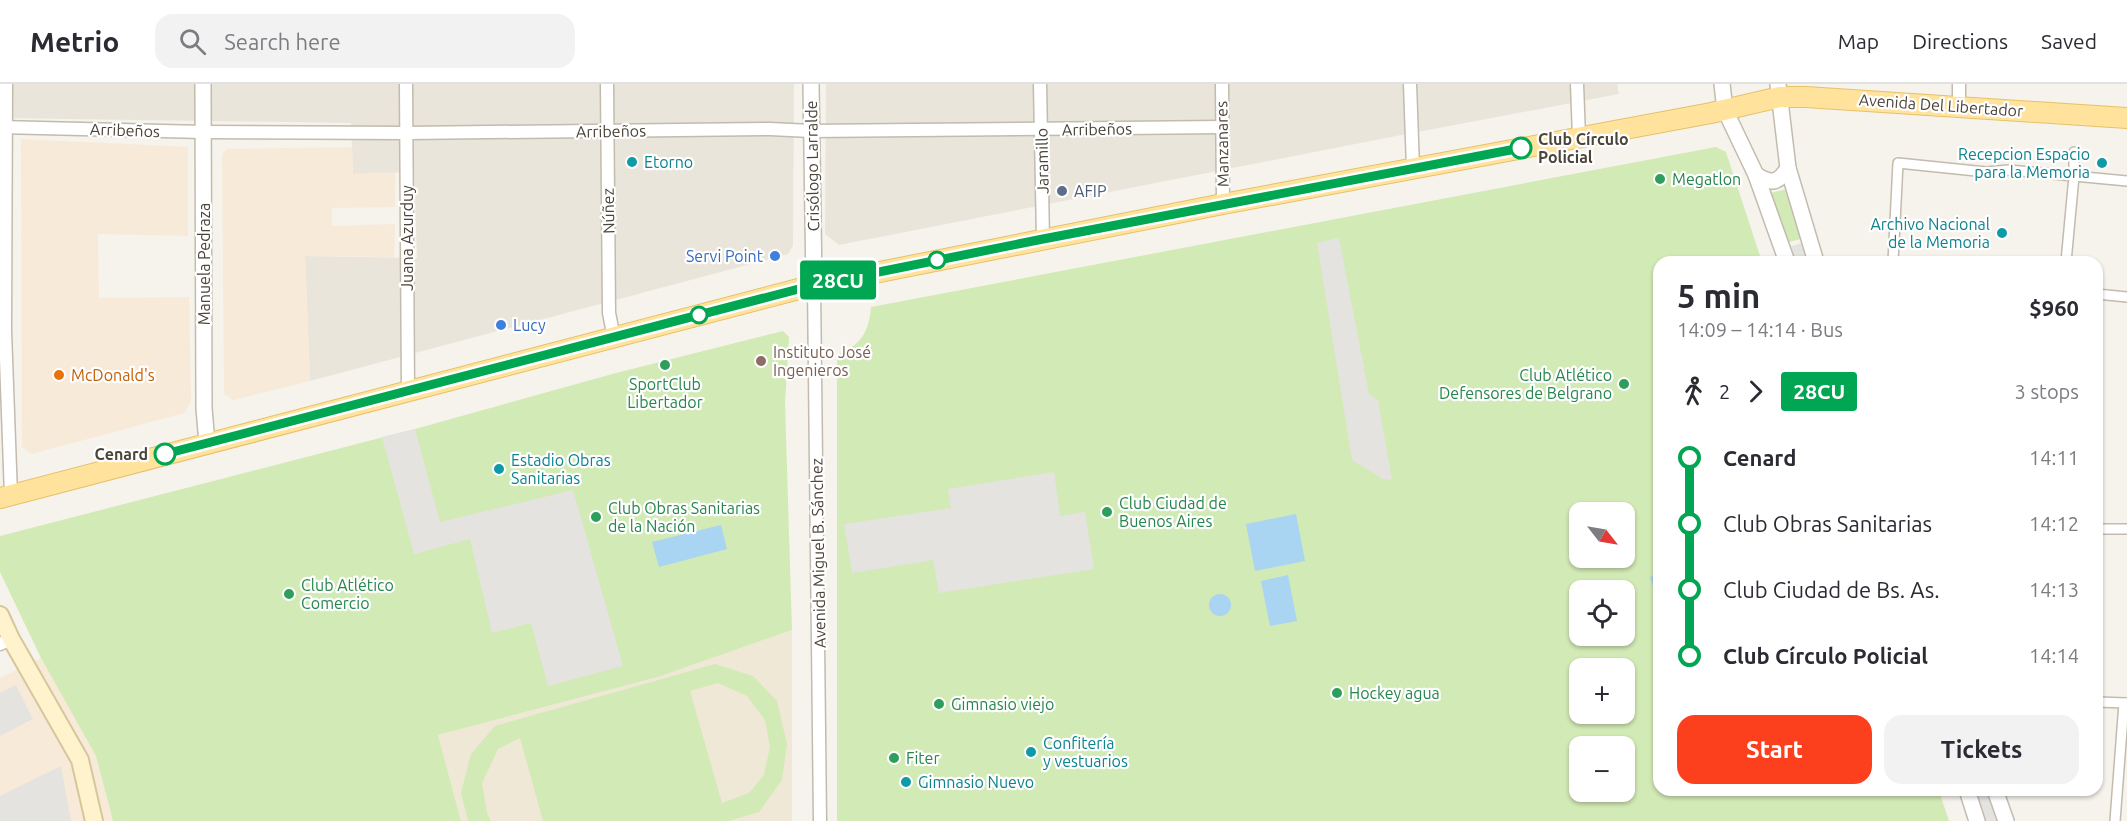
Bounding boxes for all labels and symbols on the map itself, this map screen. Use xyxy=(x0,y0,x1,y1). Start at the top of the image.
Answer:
street label: Avenida Del Libertador xyxy=(1858,90,2024,120)
street label: Crisólogo Larralde xyxy=(802,100,822,232)
street label: Manzanares xyxy=(1212,101,1232,187)
street label: Arribeños xyxy=(1062,119,1132,139)
street label: Arribeños xyxy=(90,120,160,140)
street label: Arribeños xyxy=(576,121,646,141)
street label: Jaramillo xyxy=(1032,128,1052,194)
place label: Club Círculo Policial xyxy=(1538,130,1629,166)
marker: Club Círculo Policial xyxy=(1510,137,1532,159)
place label: Recepcion Espacio para la Memoria xyxy=(1958,145,2090,181)
place label: Etorno xyxy=(644,153,693,171)
marker: Etorno xyxy=(625,155,639,169)
marker: Recepcion Espacio para la Memoria xyxy=(2095,156,2109,170)
place label: Megatlon xyxy=(1672,170,1741,188)
marker: Megatlon xyxy=(1653,172,1667,186)
place label: AFIP xyxy=(1074,182,1106,200)
marker: AFIP xyxy=(1055,184,1069,198)
street label: Juana Azurduy xyxy=(398,185,416,291)
street label: Núñez xyxy=(599,188,617,234)
street label: Manuela Pedraza xyxy=(195,203,213,325)
place label: Archivo Nacional de la Memoria xyxy=(1870,215,1990,251)
marker: Archivo Nacional de la Memoria xyxy=(1995,226,2009,240)
place label: Servi Point xyxy=(686,247,764,265)
marker: Servi Point xyxy=(768,249,782,263)
unlabelled marker xyxy=(928,251,946,269)
line badge: 28CU xyxy=(796,260,880,300)
unlabelled marker xyxy=(690,306,708,324)
place label: Lucy xyxy=(513,316,546,334)
marker: Lucy xyxy=(494,318,508,332)
place label: Instituto José Ingenieros xyxy=(773,343,871,379)
marker: Instituto José Ingenieros xyxy=(754,354,768,368)
marker: SportClub Libertador xyxy=(658,358,672,372)
place label: McDonald's xyxy=(71,366,155,384)
place label: Club Atlético Defensores de Belgrano xyxy=(1439,366,1612,402)
marker: McDonald's xyxy=(52,368,66,382)
place label: SportClub Libertador xyxy=(627,375,703,411)
marker: Club Atlético Defensores de Belgrano xyxy=(1617,377,1631,391)
marker: Cenard xyxy=(154,443,176,465)
place label: Cenard xyxy=(95,445,148,463)
place label: Estadio Obras Sanitarias xyxy=(511,451,611,487)
street label: Avenida Miguel B. Sánchez xyxy=(807,458,829,648)
marker: Estadio Obras Sanitarias xyxy=(492,462,506,476)
place label: Club Ciudad de Buenos Aires xyxy=(1119,494,1227,530)
place label: Club Obras Sanitarias de la Nación xyxy=(608,499,760,535)
north arrow xyxy=(1569,502,1635,568)
marker: Club Ciudad de Buenos Aires xyxy=(1100,505,1114,519)
marker: Club Obras Sanitarias de la Nación xyxy=(589,510,603,524)
place label: Club Atlético Comercio xyxy=(301,576,394,612)
marker: Club Atlético Comercio xyxy=(282,587,296,601)
place label: Hockey agua xyxy=(1349,684,1440,702)
marker: Hockey agua xyxy=(1330,686,1344,700)
place label: Gimnasio viejo xyxy=(951,695,1054,713)
marker: Gimnasio viejo xyxy=(932,697,946,711)
place label: Confitería y vestuarios xyxy=(1043,734,1128,770)
marker: Confitería y vestuarios xyxy=(1024,745,1038,759)
place label: Fiter xyxy=(906,749,939,767)
marker: Fiter xyxy=(887,751,901,765)
place label: Gimnasio Nuevo xyxy=(918,773,1034,791)
marker: Gimnasio Nuevo xyxy=(899,775,913,789)

